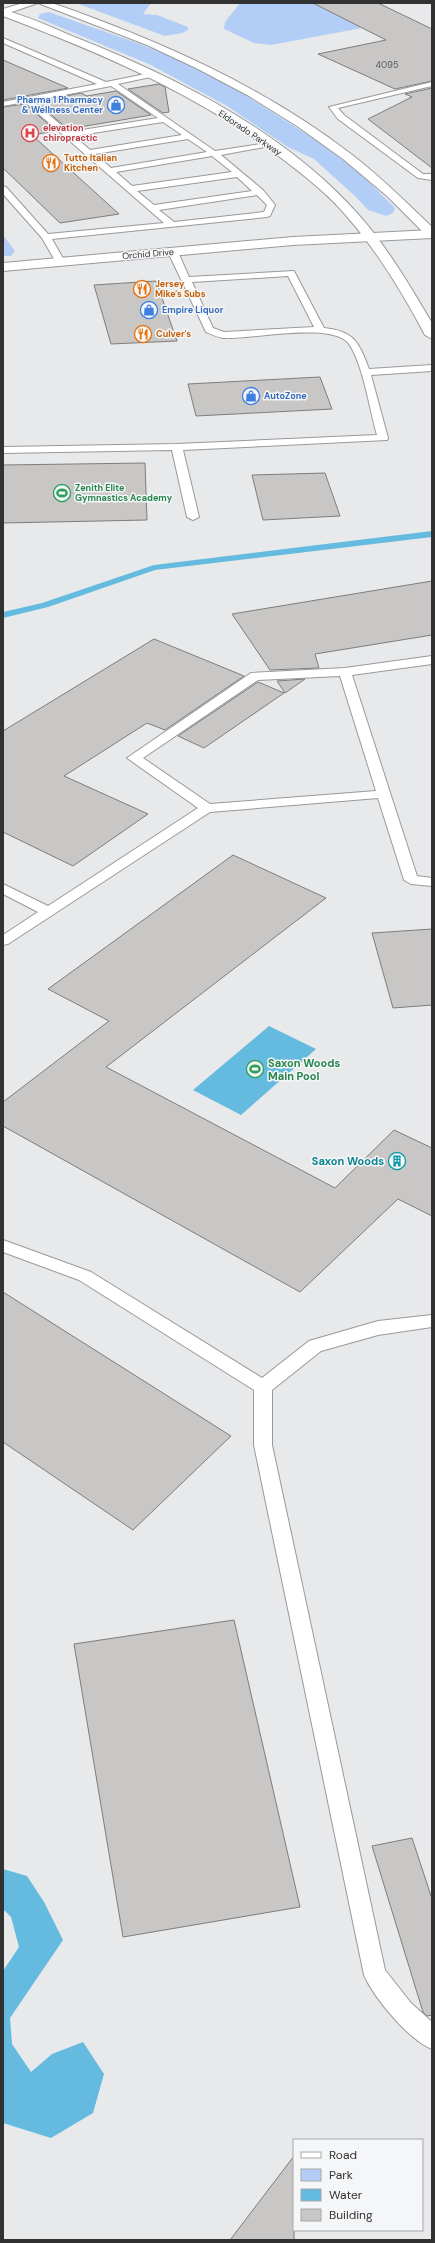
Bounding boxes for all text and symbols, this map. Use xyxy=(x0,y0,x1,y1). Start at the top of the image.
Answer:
house number: 4095 xyxy=(376,59,398,71)
place label: Pharma 1 Pharmacy & Wellness Center xyxy=(17,94,104,116)
shop icon: Pharma 1 Pharmacy & Wellness Center xyxy=(106,95,126,115)
street label: Eldorado Parkway xyxy=(216,107,284,159)
place label: elevation chiropractic xyxy=(43,122,98,144)
hospital icon: elevation chiropractic xyxy=(20,123,40,143)
place label: Tutto Italian Kitchen xyxy=(64,152,117,174)
restaurant icon: Tutto Italian Kitchen xyxy=(41,153,61,173)
street label: Orchid Drive xyxy=(122,246,174,262)
place label: Jersey Mike's Subs xyxy=(155,278,206,300)
restaurant icon: Jersey Mike's Subs xyxy=(132,279,152,299)
shop icon: Empire Liquor xyxy=(139,300,159,320)
place label: Empire Liquor xyxy=(162,304,224,316)
restaurant icon: Culver's xyxy=(133,324,153,344)
place label: Culver's xyxy=(156,328,191,340)
shop icon: AutoZone xyxy=(241,386,261,406)
place label: AutoZone xyxy=(264,390,307,402)
place label: Zenith Elite Gymnastics Academy xyxy=(75,482,173,504)
sports icon: Zenith Elite Gymnastics Academy xyxy=(52,483,72,503)
place label: Saxon Woods Main Pool xyxy=(268,1056,340,1083)
sports icon: Saxon Woods Main Pool xyxy=(245,1059,265,1079)
building icon: Saxon Woods xyxy=(387,1151,407,1171)
place label: Saxon Woods xyxy=(312,1154,384,1168)
legend xyxy=(293,2139,423,2231)
text: Road xyxy=(329,2147,357,2163)
text: Park xyxy=(329,2167,353,2183)
text: Water xyxy=(329,2187,363,2203)
text: Building xyxy=(329,2207,373,2223)

